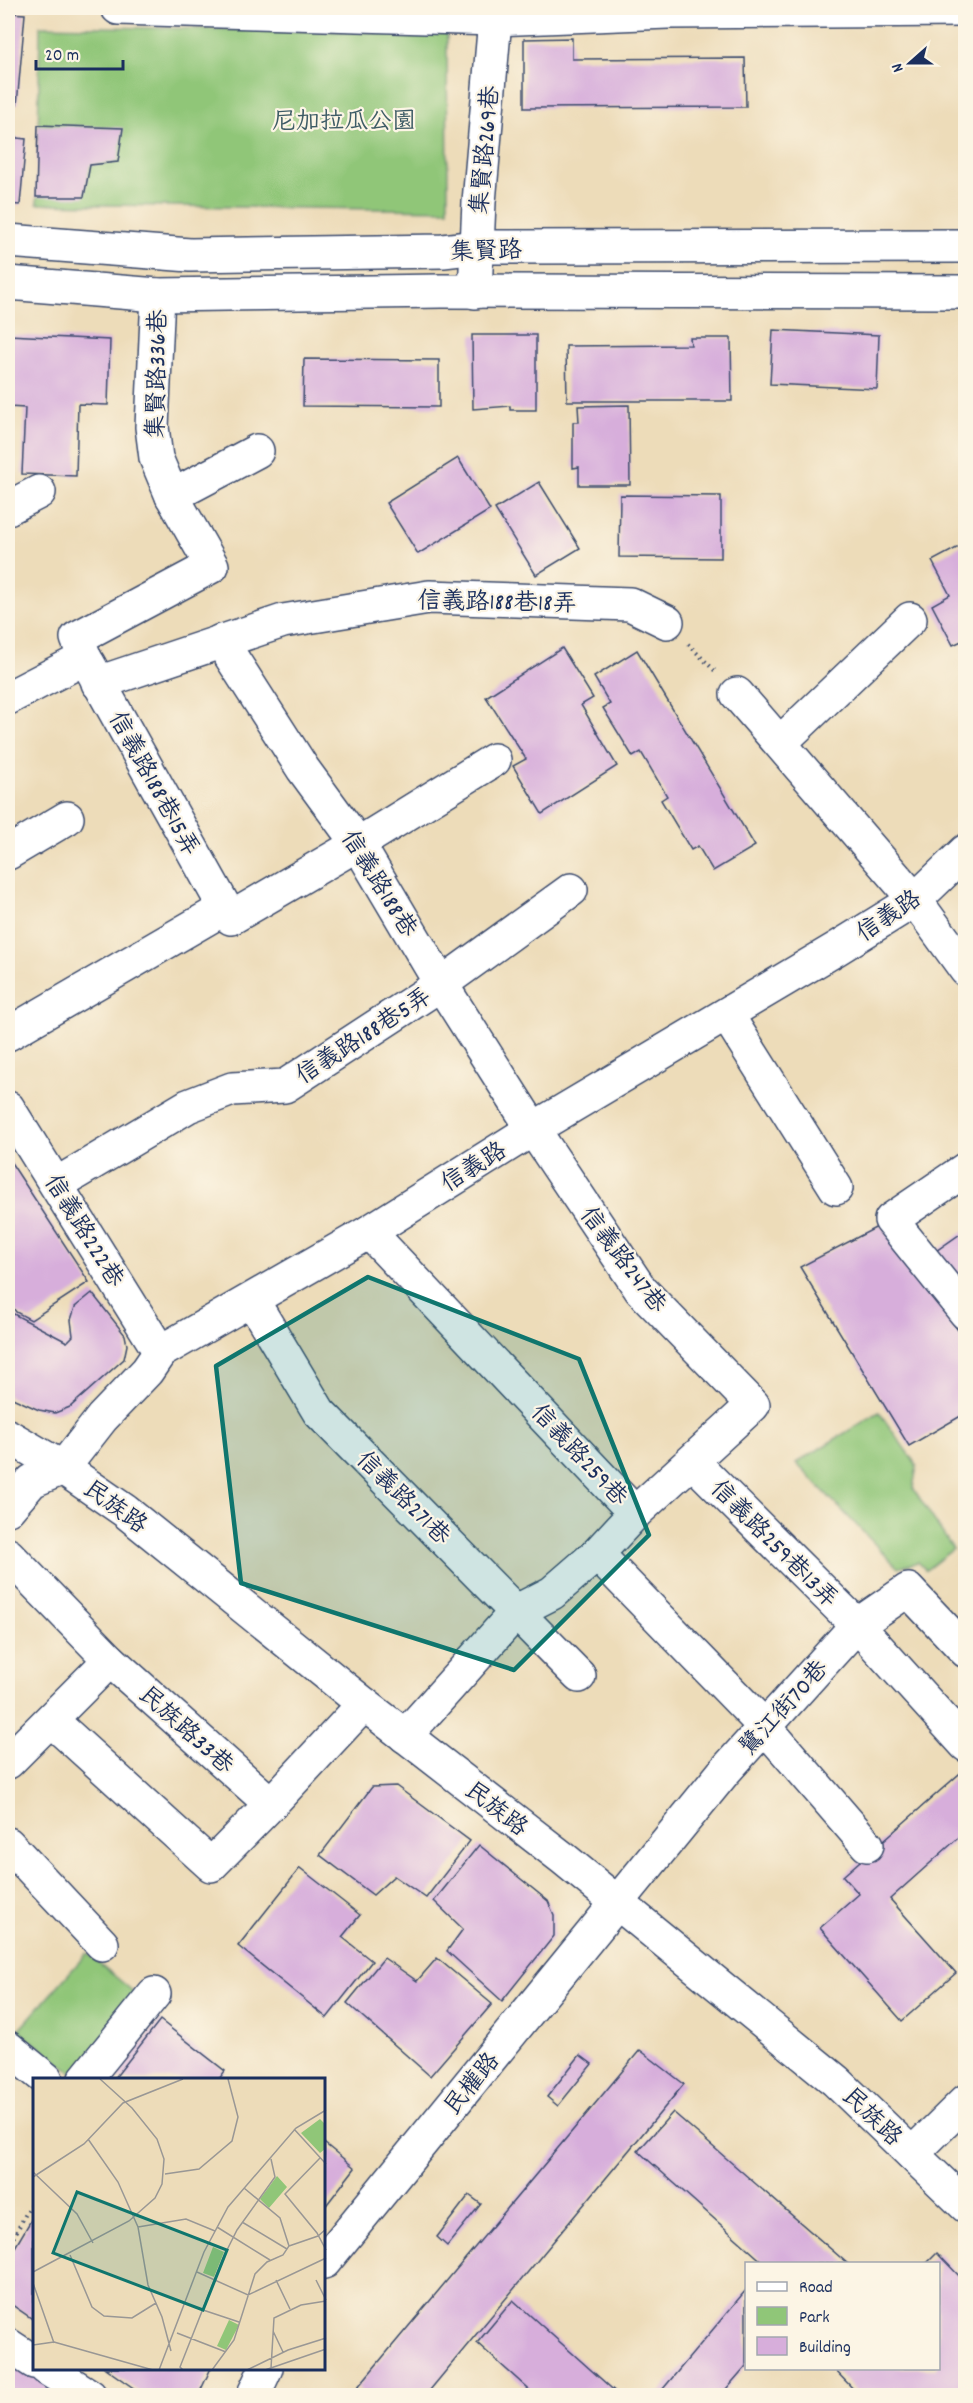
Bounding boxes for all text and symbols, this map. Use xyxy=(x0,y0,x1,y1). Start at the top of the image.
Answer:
scale bar xyxy=(36,33,123,71)
north arrow xyxy=(880,33,940,93)
text: 20 m xyxy=(45,44,79,69)
text: N xyxy=(886,60,910,75)
street label: 集賢路269巷 xyxy=(464,84,510,216)
park label: 尼加拉瓜公園 xyxy=(272,106,416,140)
street label: 集賢路 xyxy=(450,235,523,271)
street label: 集賢路336巷 xyxy=(141,309,177,439)
street label: 信義路188巷18弄 xyxy=(417,586,577,622)
street label: 信義路188巷15弄 xyxy=(99,706,206,863)
street label: 信義路188巷 xyxy=(331,824,424,945)
street label: 信義路 xyxy=(850,883,929,952)
street label: 信義路188巷5弄 xyxy=(290,981,439,1094)
street label: 信義路 xyxy=(435,1135,514,1202)
street label: 信義路222巷 xyxy=(34,1169,131,1295)
street label: 信義路247巷 xyxy=(570,1200,673,1321)
street label: 信義路259巷 xyxy=(522,1397,634,1515)
street label: 信義路271巷 xyxy=(347,1444,457,1554)
street label: 民族路 xyxy=(75,1474,153,1543)
street label: 信義路259巷13弄 xyxy=(701,1474,844,1617)
street label: 鷺江街70巷 xyxy=(733,1654,837,1764)
street label: 民族路33巷 xyxy=(130,1679,240,1783)
street label: 民族路 xyxy=(456,1775,534,1846)
street label: 民權路 xyxy=(437,2046,509,2124)
inset map xyxy=(33,2078,326,2370)
street label: 民族路 xyxy=(833,2081,909,2155)
legend xyxy=(745,2262,940,2370)
text: Road xyxy=(799,2276,833,2301)
text: Park xyxy=(799,2306,830,2331)
text: Building xyxy=(799,2336,851,2361)

